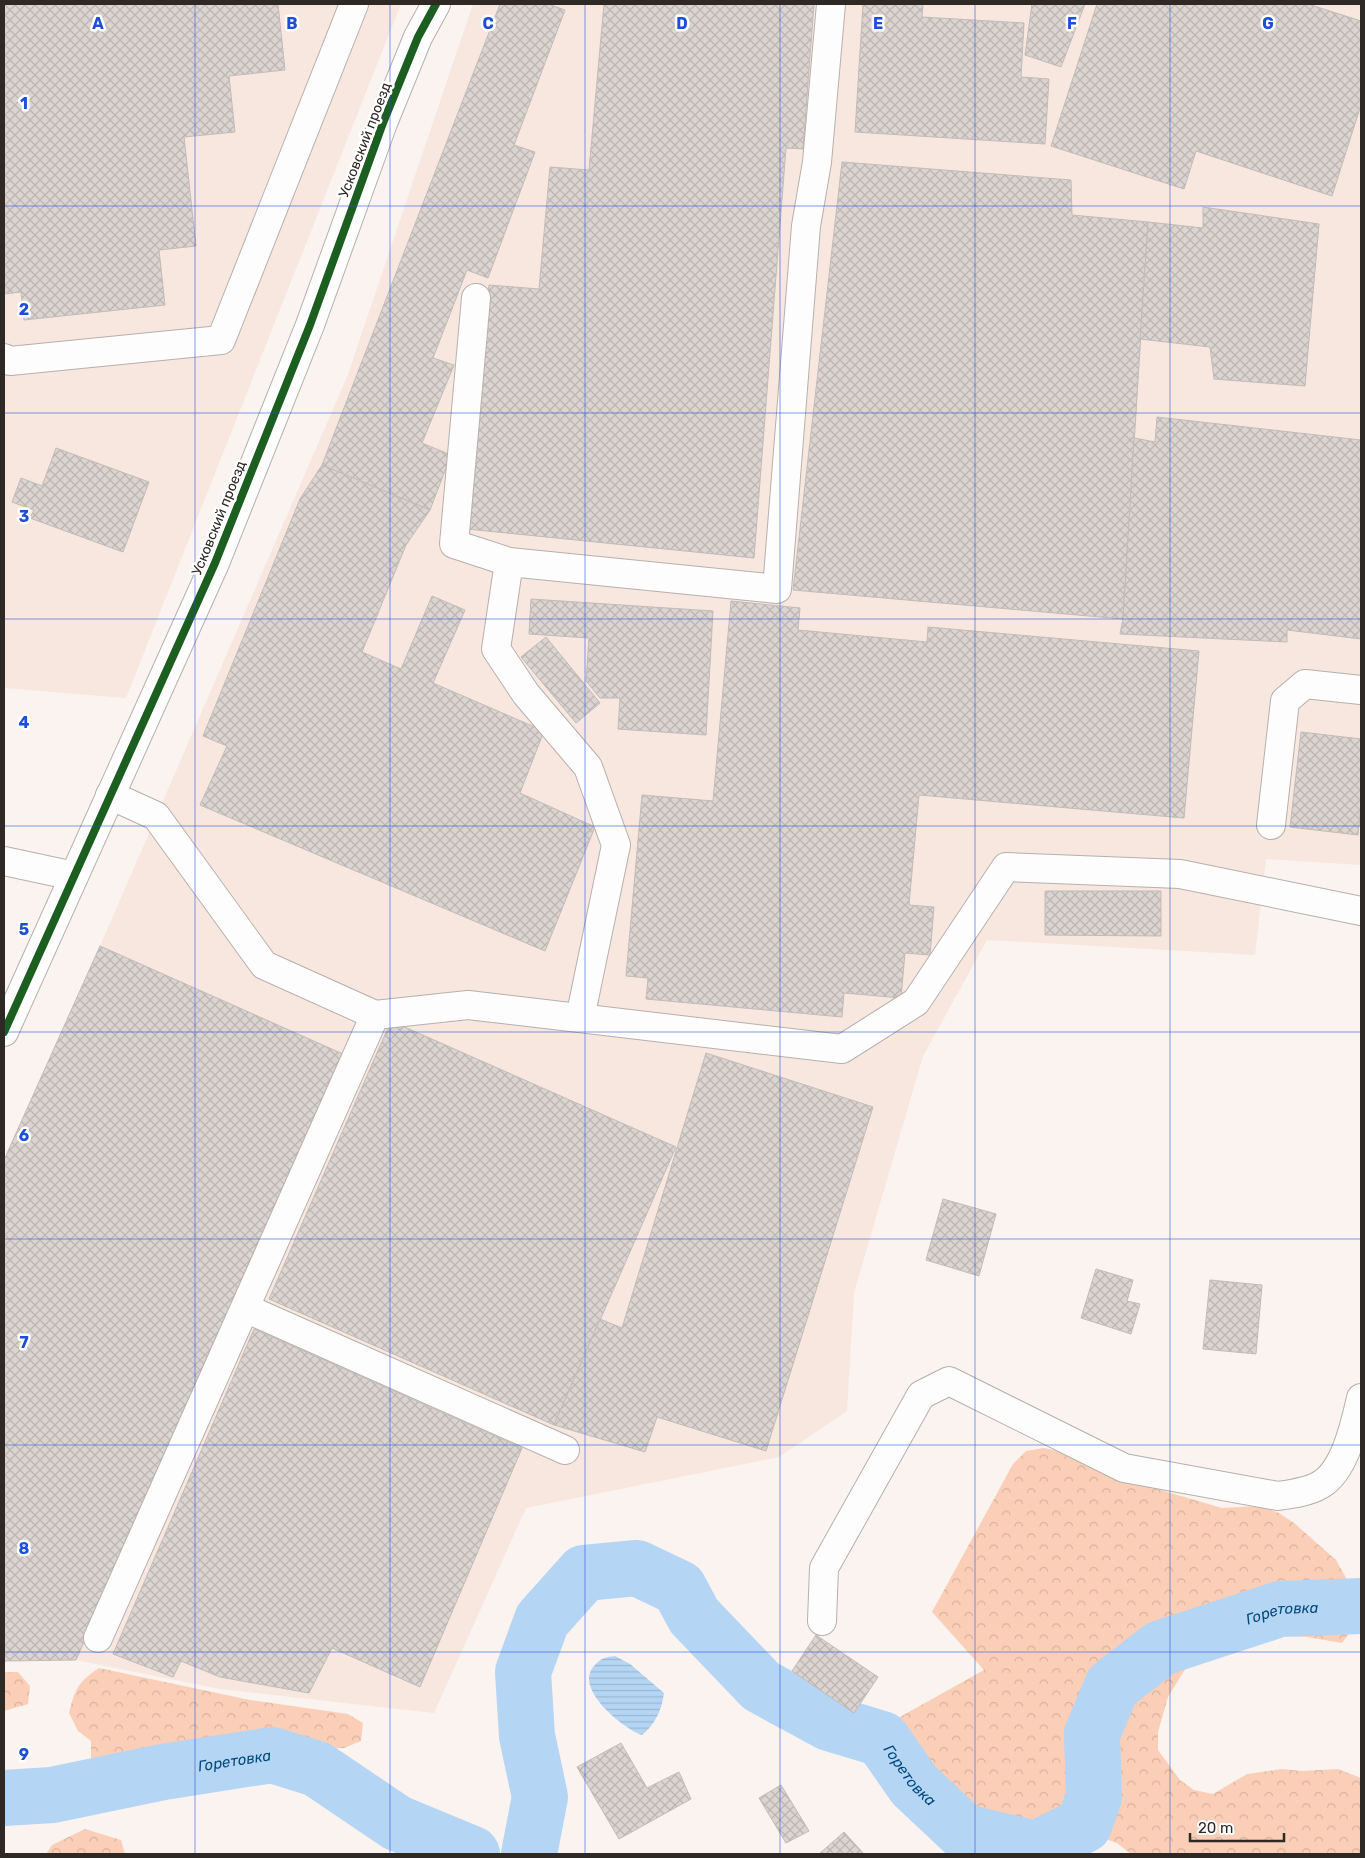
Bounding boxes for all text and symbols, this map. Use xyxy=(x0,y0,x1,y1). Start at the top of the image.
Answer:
text: A xyxy=(92,14,104,33)
text: B xyxy=(286,14,298,33)
text: C xyxy=(482,14,494,33)
text: D xyxy=(676,14,688,33)
text: E xyxy=(873,14,883,33)
text: F xyxy=(1067,14,1077,33)
text: G xyxy=(1262,14,1274,33)
street label: Усковский проезд xyxy=(335,80,395,200)
text: 1 xyxy=(20,94,28,113)
text: 2 xyxy=(19,300,29,319)
street label: Усковский проезд xyxy=(188,458,250,578)
text: 3 xyxy=(19,507,29,526)
text: 4 xyxy=(19,713,30,732)
text: 5 xyxy=(19,920,29,939)
text: 6 xyxy=(19,1126,29,1145)
text: 7 xyxy=(19,1333,29,1352)
text: 8 xyxy=(19,1539,30,1558)
water label: Горетовка xyxy=(1244,1599,1319,1629)
water label: Горетовка xyxy=(880,1741,940,1810)
text: 9 xyxy=(19,1745,29,1764)
water label: Горетовка xyxy=(197,1746,273,1775)
scale bar xyxy=(1190,1810,1284,1842)
text: 20 m xyxy=(1198,1819,1233,1837)

